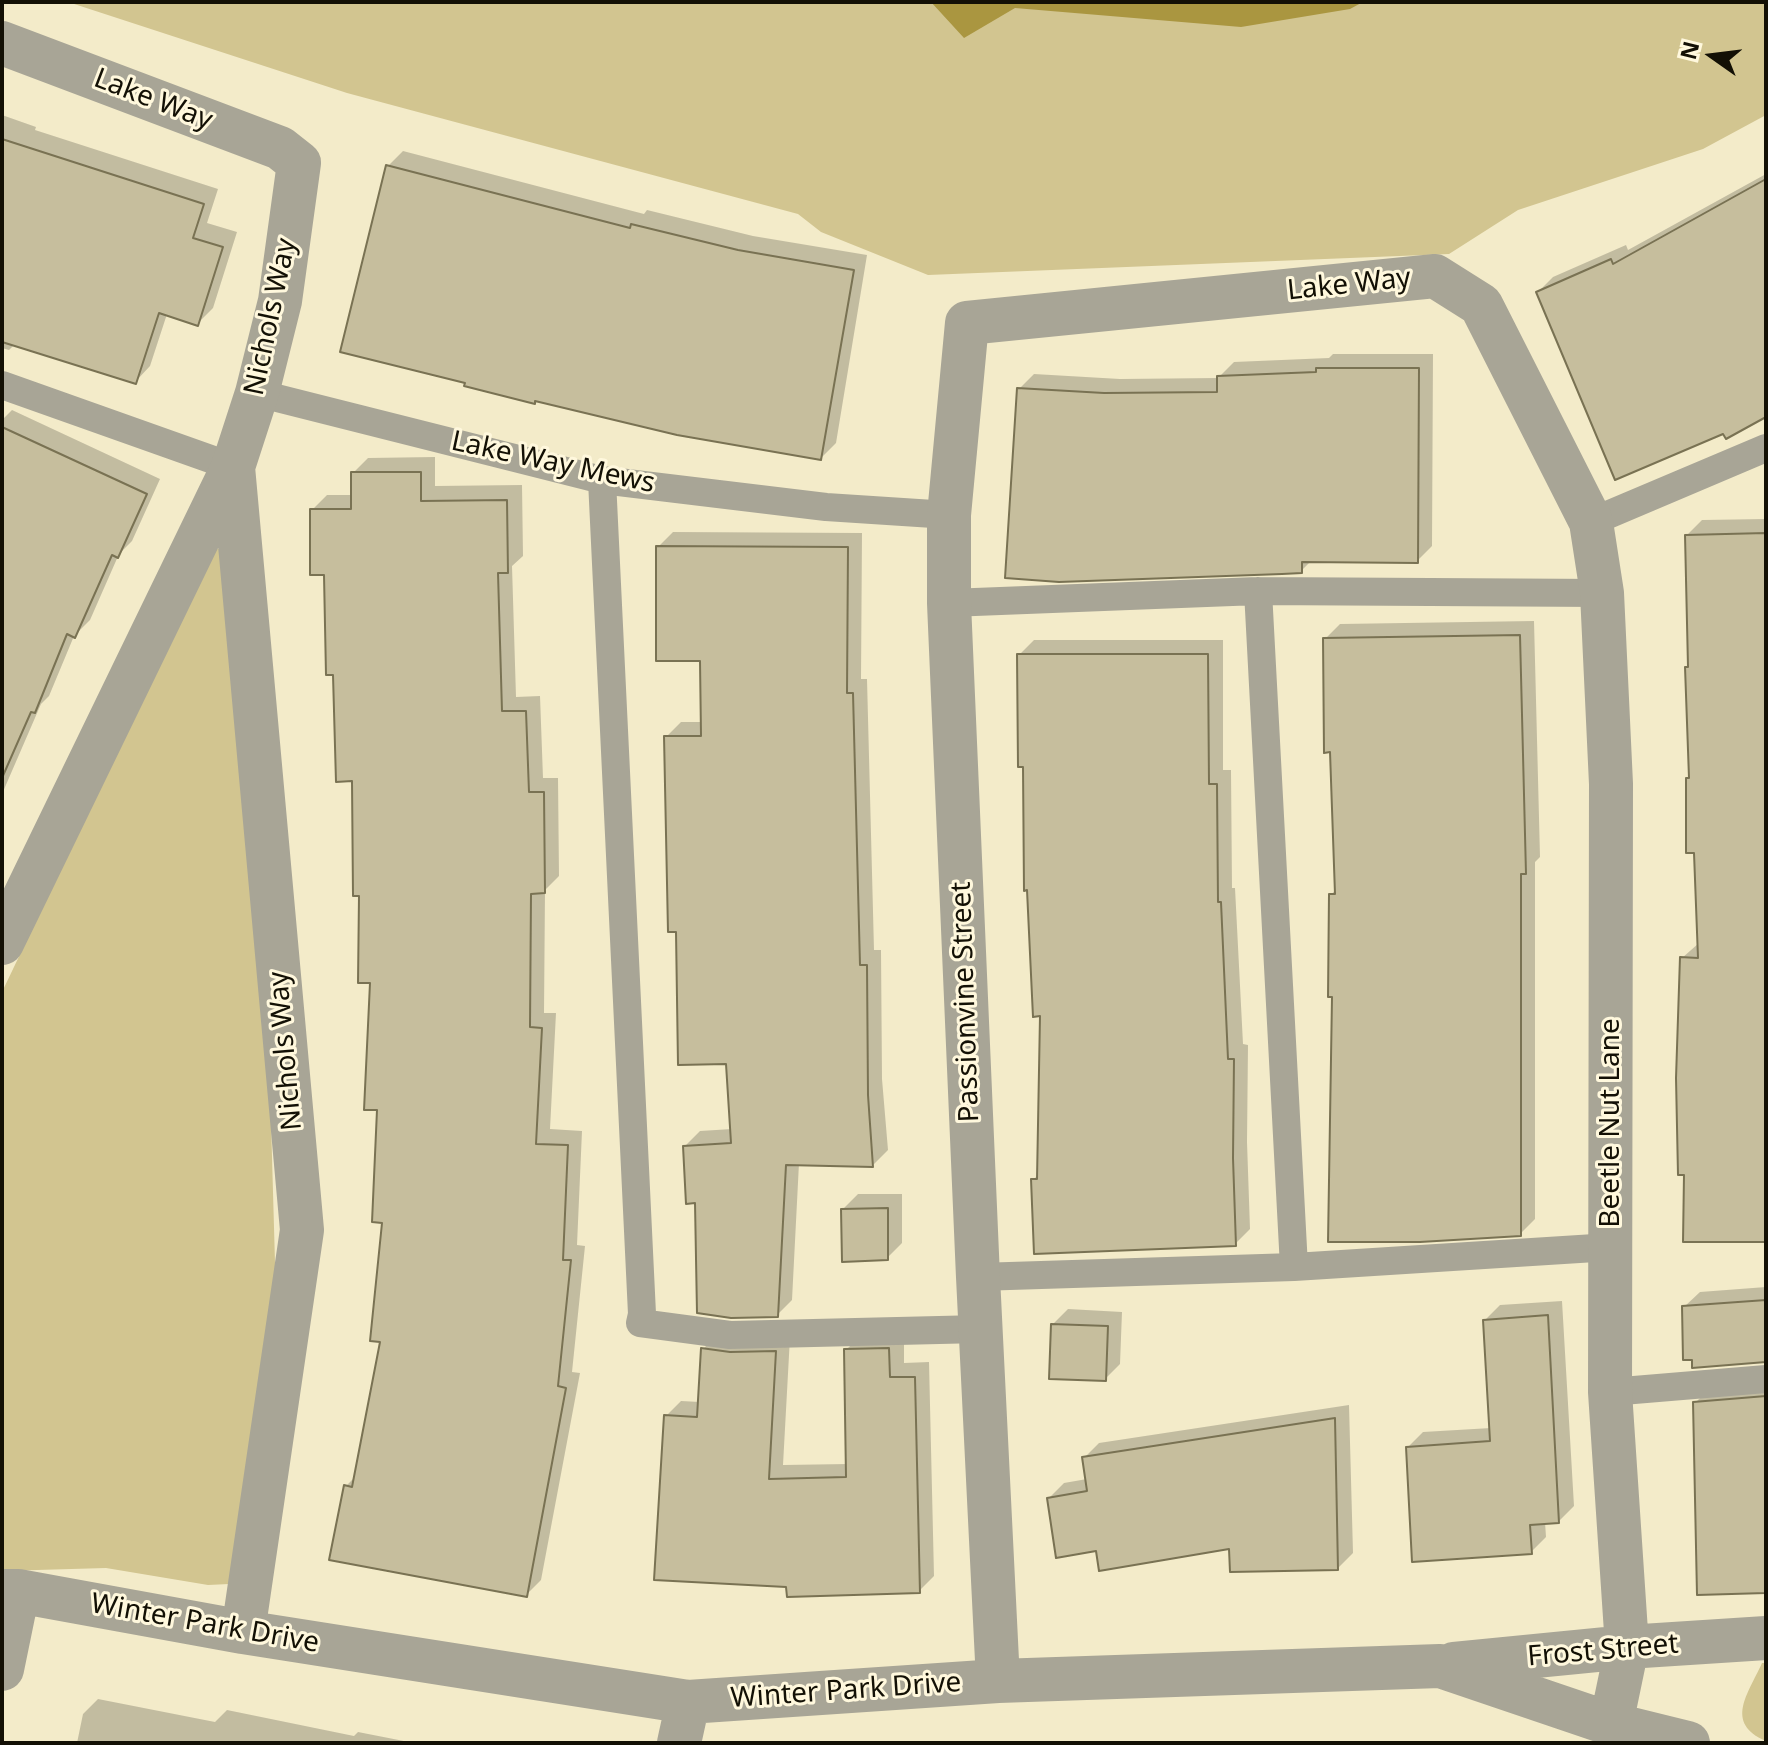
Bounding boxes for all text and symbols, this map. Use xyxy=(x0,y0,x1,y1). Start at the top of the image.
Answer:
north arrow xyxy=(1672,16,1752,96)
text: N xyxy=(1672,38,1705,63)
street label: Lake Way xyxy=(89,62,217,138)
street label: Nichols Way xyxy=(238,235,304,399)
street label: Lake Way xyxy=(1286,262,1412,308)
street label: Lake Way Mews xyxy=(448,425,658,501)
street label: Passionvine Street xyxy=(945,881,987,1123)
street label: Nichols Way xyxy=(262,970,310,1132)
street label: Beetle Nut Lane xyxy=(1594,1018,1628,1228)
street label: Winter Park Drive xyxy=(88,1587,322,1661)
street label: Frost Street xyxy=(1526,1628,1680,1674)
street label: Winter Park Drive xyxy=(730,1666,962,1716)

